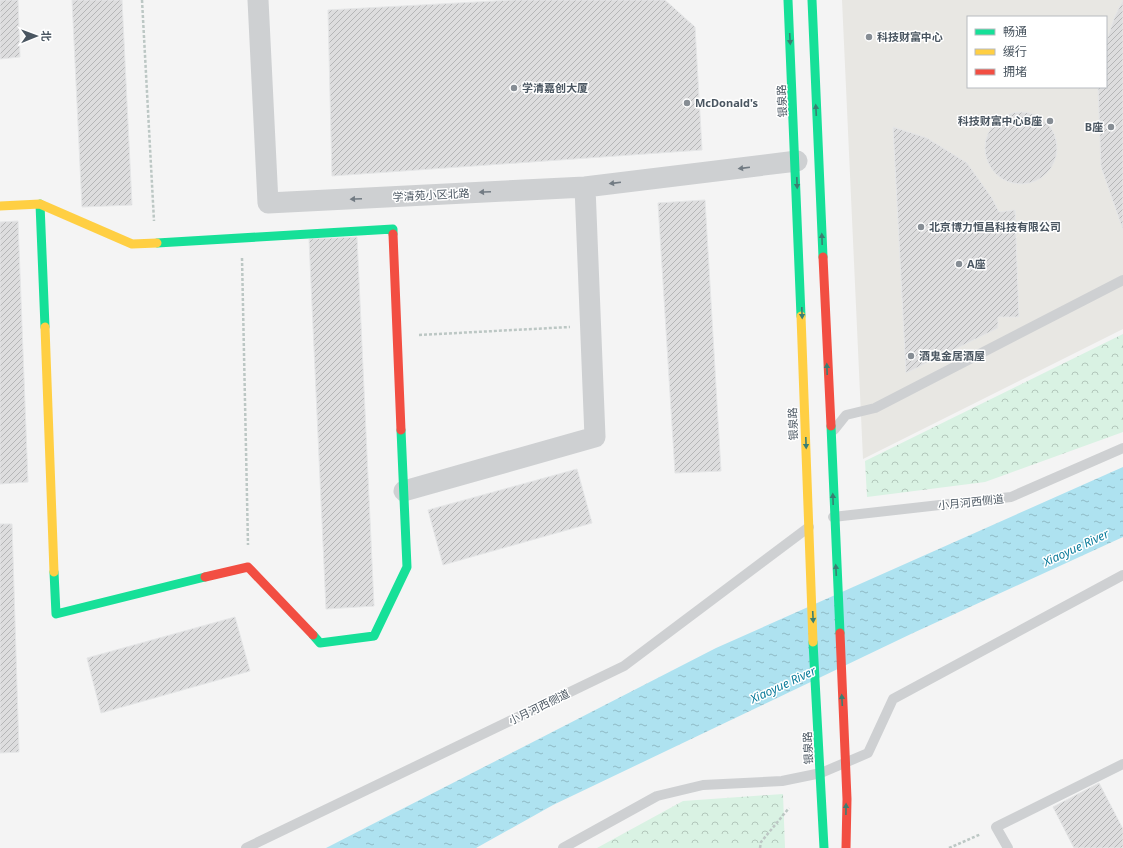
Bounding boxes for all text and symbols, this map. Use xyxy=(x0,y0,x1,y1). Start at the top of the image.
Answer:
north arrow xyxy=(16,16,56,56)
legend xyxy=(967,16,1107,88)
text: 畅通 xyxy=(1003,23,1027,40)
place label: 科技财富中心 xyxy=(877,29,943,44)
text: 北 xyxy=(39,30,54,41)
marker: 科技财富中心 xyxy=(864,32,874,42)
one-way arrow xyxy=(787,33,794,45)
text: 缓行 xyxy=(1003,43,1027,60)
text: 拥堵 xyxy=(1003,63,1027,80)
place label: 学清嘉创大厦 xyxy=(522,80,588,95)
marker: 学清嘉创大厦 xyxy=(509,83,519,93)
street label: 银泉路 xyxy=(773,84,790,118)
place label: McDonald's xyxy=(695,95,759,110)
marker: McDonald's xyxy=(682,98,692,108)
one-way arrow xyxy=(813,104,820,116)
place label: 科技财富中心B座 xyxy=(958,113,1042,128)
marker: 科技财富中心B座 xyxy=(1045,116,1055,126)
place label: B座 xyxy=(1085,119,1103,134)
marker: B座 xyxy=(1106,122,1116,132)
one-way arrow xyxy=(738,165,750,171)
one-way arrow xyxy=(794,177,801,189)
one-way arrow xyxy=(609,180,621,186)
street label: 学清苑小区北路 xyxy=(392,185,470,204)
one-way arrow xyxy=(478,189,491,195)
one-way arrow xyxy=(350,195,362,202)
place label: 北京博力恒昌科技有限公司 xyxy=(929,219,1061,234)
marker: 北京博力恒昌科技有限公司 xyxy=(916,222,926,232)
one-way arrow xyxy=(819,232,825,245)
place label: A座 xyxy=(967,256,986,271)
marker: A座 xyxy=(954,259,964,269)
one-way arrow xyxy=(798,307,805,319)
place label: 酒鬼金居酒屋 xyxy=(919,348,985,363)
marker: 酒鬼金居酒屋 xyxy=(906,351,916,361)
one-way arrow xyxy=(824,362,830,375)
street label: 银泉路 xyxy=(784,407,801,441)
one-way arrow xyxy=(803,437,809,450)
street label: 小月河西侧道 xyxy=(937,491,1005,512)
one-way arrow xyxy=(829,493,836,505)
water label: Xiaoyue River xyxy=(1039,524,1113,571)
one-way arrow xyxy=(832,564,839,576)
one-way arrow xyxy=(809,611,816,623)
water label: Xiaoyue River xyxy=(746,661,820,708)
street label: 小月河西侧道 xyxy=(506,685,572,728)
one-way arrow xyxy=(838,694,845,706)
street label: 银泉路 xyxy=(799,731,816,765)
one-way arrow xyxy=(843,802,849,815)

